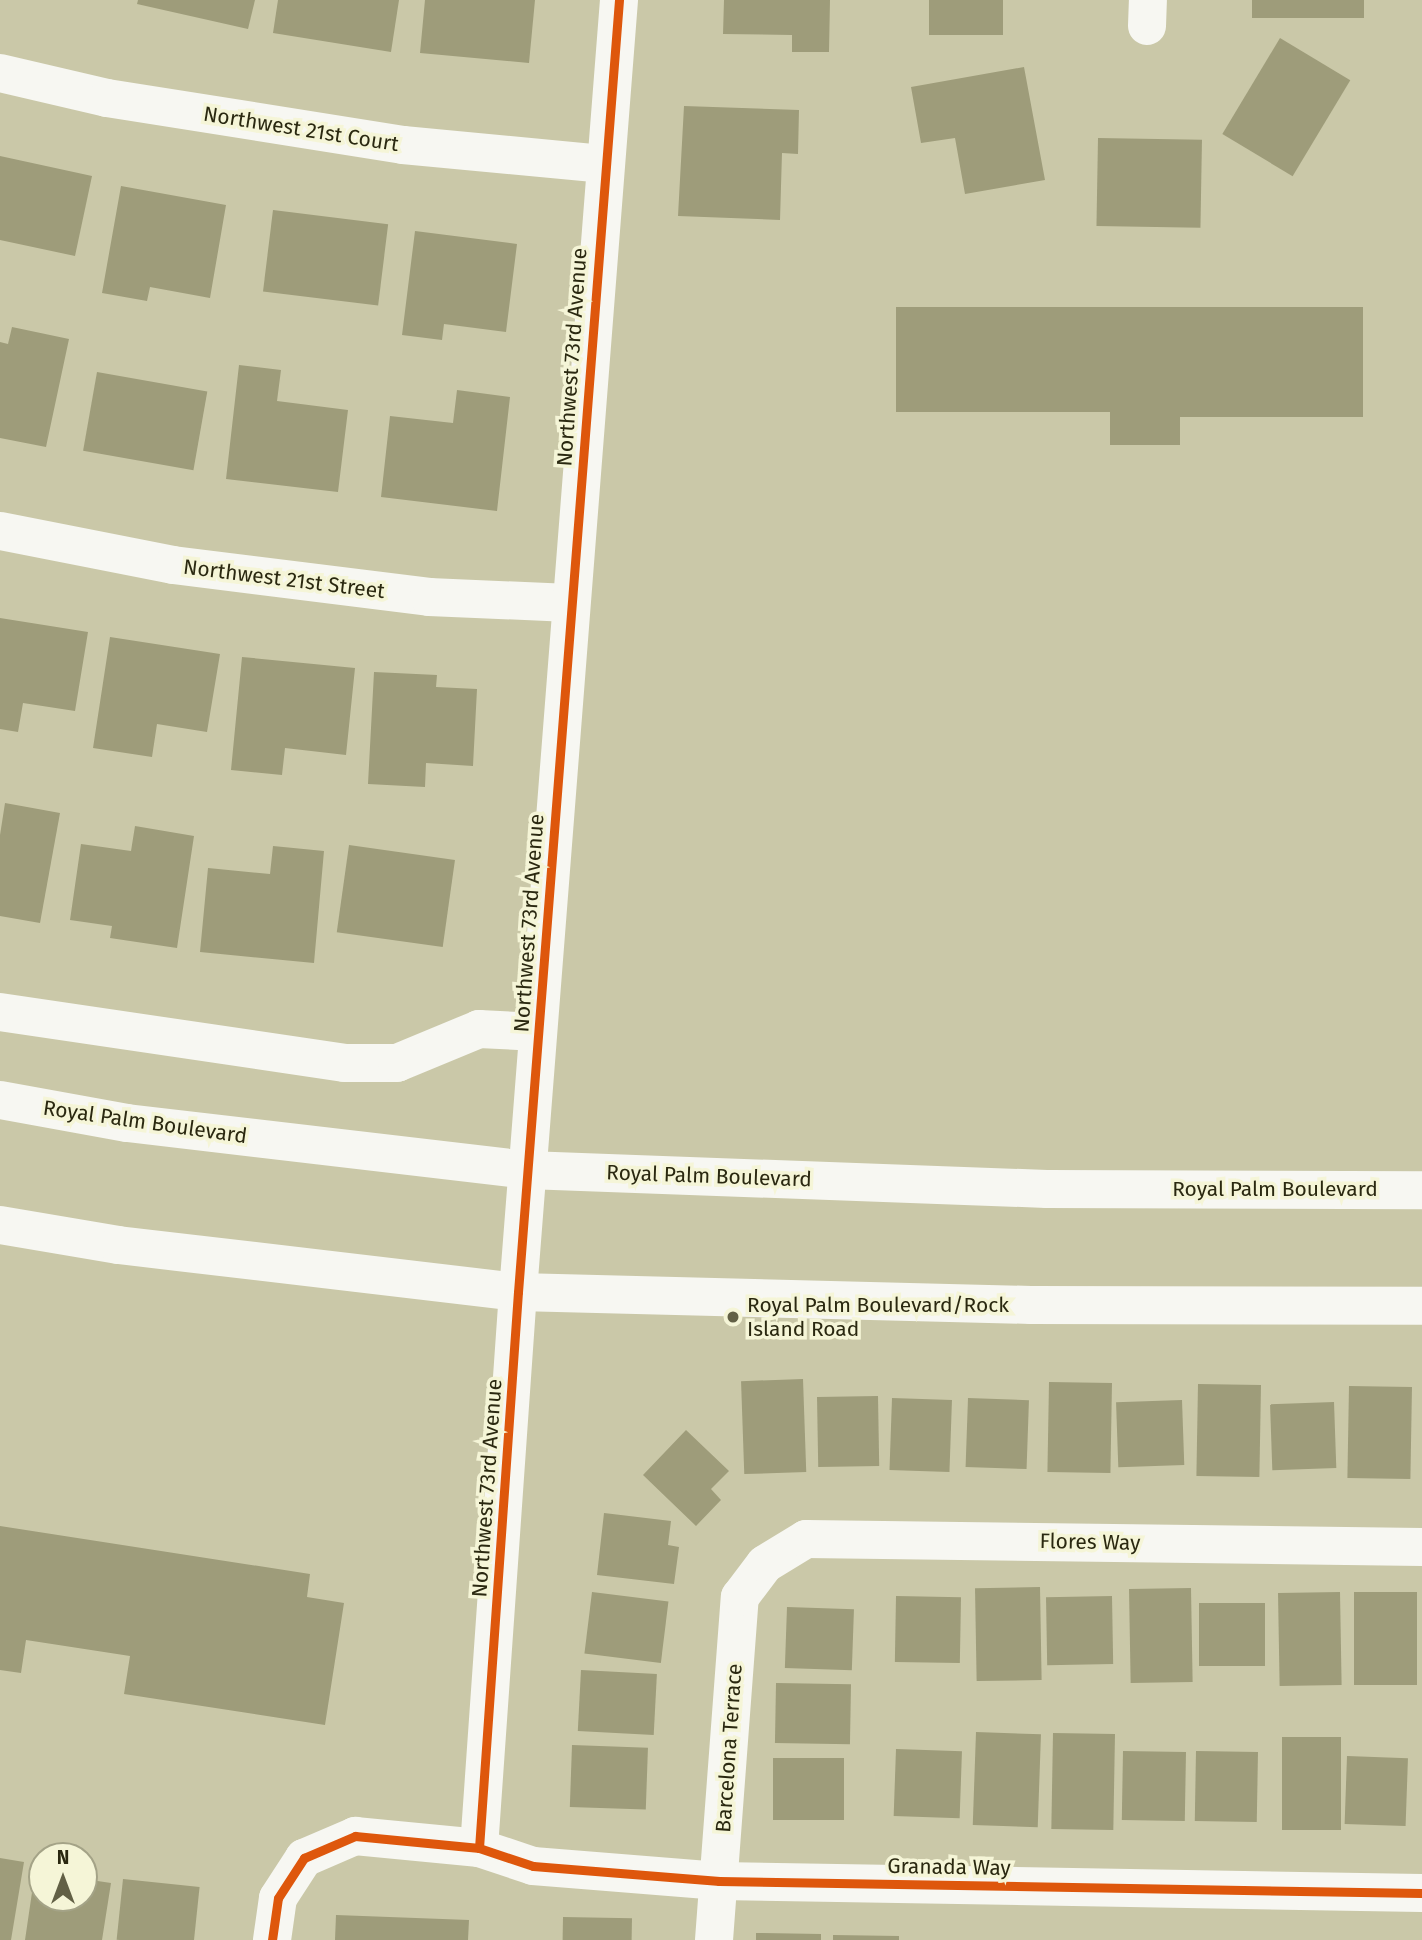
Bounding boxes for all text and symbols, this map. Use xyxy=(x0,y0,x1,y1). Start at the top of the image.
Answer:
street label: Northwest 21st Court xyxy=(202,101,400,157)
street label: Northwest 73rd Avenue xyxy=(552,247,592,467)
street label: Northwest 21st Street xyxy=(182,554,386,604)
street label: Northwest 73rd Avenue xyxy=(509,813,549,1033)
street label: Royal Palm Boulevard xyxy=(41,1095,249,1149)
street label: Royal Palm Boulevard xyxy=(606,1160,812,1192)
street label: Royal Palm Boulevard xyxy=(1172,1176,1378,1202)
place label: Royal Palm Boulevard/Rock Island Road xyxy=(747,1292,1009,1342)
marker: Royal Palm Boulevard/Rock Island Road xyxy=(725,1309,741,1325)
street label: Northwest 73rd Avenue xyxy=(467,1378,507,1598)
street label: Flores Way xyxy=(1039,1529,1141,1555)
street label: Barcelona Terrace xyxy=(711,1663,747,1833)
north arrow xyxy=(28,1842,98,1912)
text: N xyxy=(57,1846,69,1869)
street label: Granada Way xyxy=(887,1853,1011,1881)

